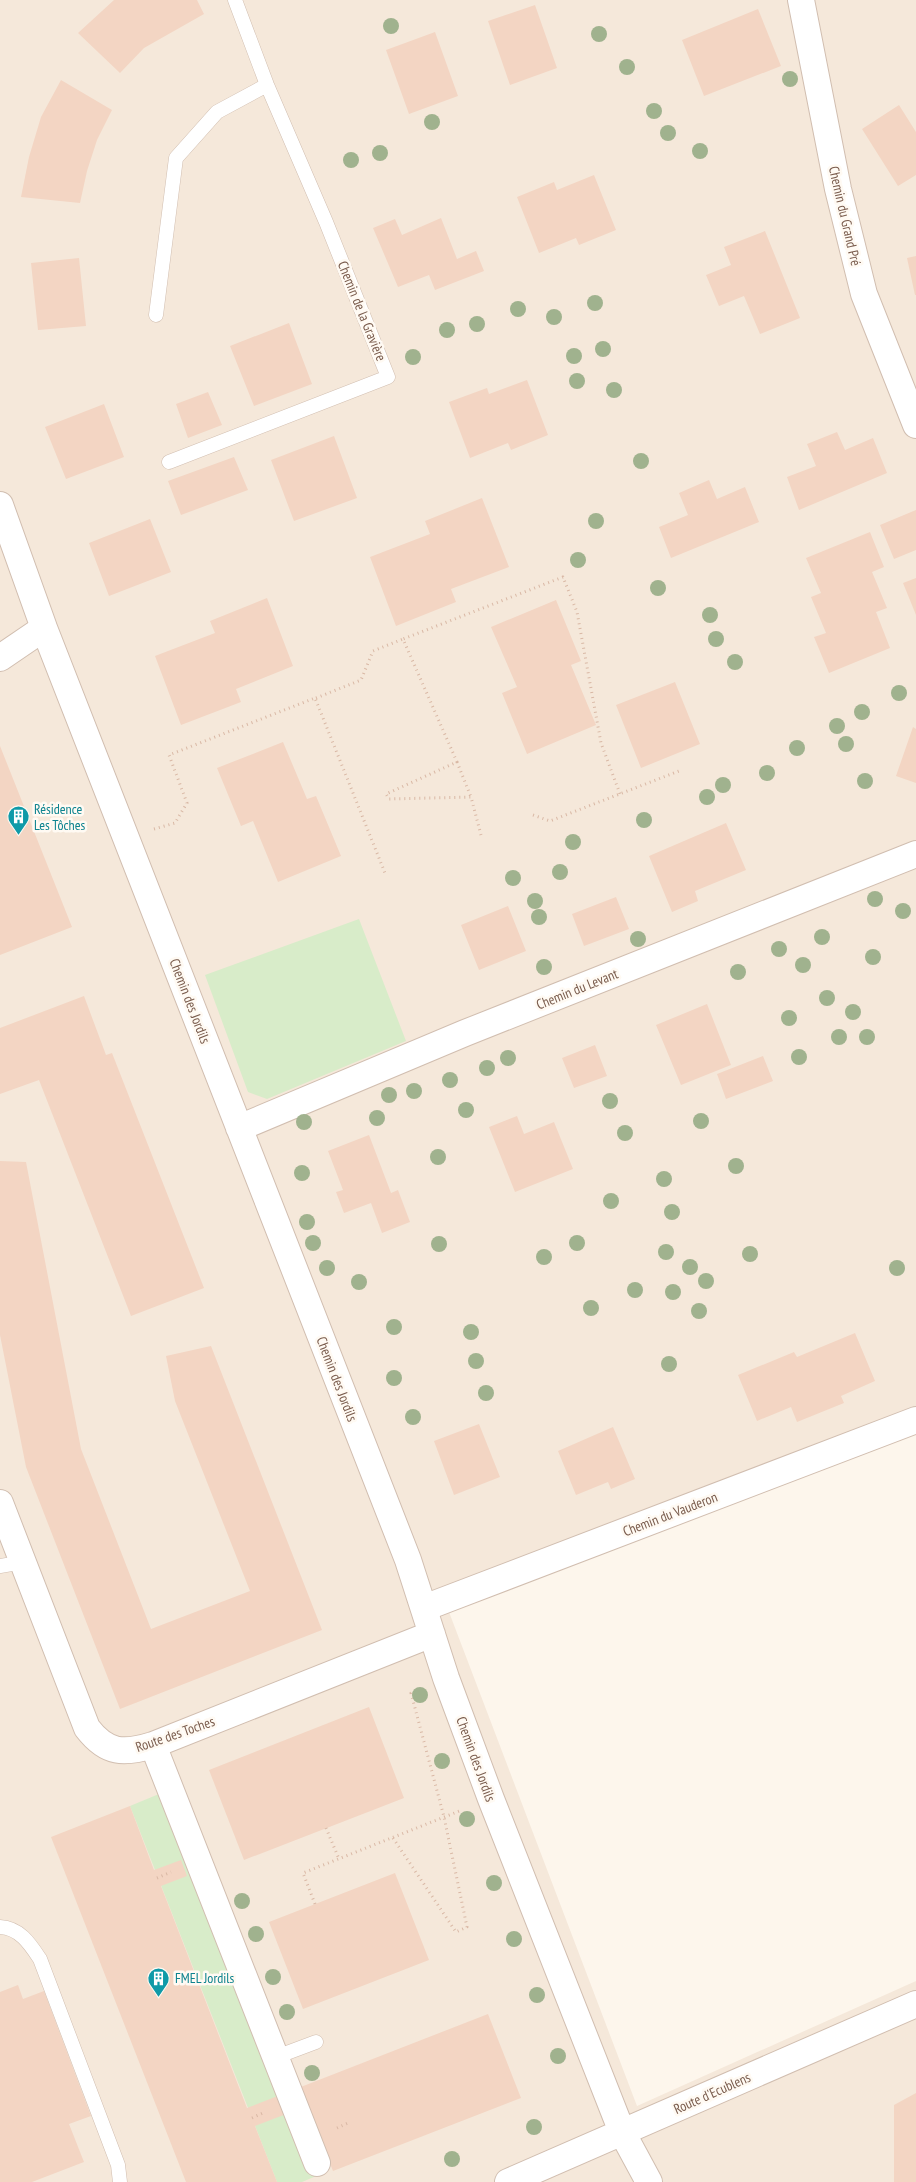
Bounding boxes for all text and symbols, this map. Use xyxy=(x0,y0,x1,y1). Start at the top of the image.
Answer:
street label: Chemin du Grand Pré xyxy=(825,164,865,268)
street label: Chemin de la Gravière xyxy=(334,258,390,364)
place label: Résidence Les Tôches xyxy=(34,800,85,834)
building icon: Résidence Les Tôches xyxy=(6,805,30,836)
street label: Chemin des Jordils xyxy=(166,956,215,1046)
street label: Chemin du Levant xyxy=(534,964,621,1014)
street label: Chemin des Jordils xyxy=(313,1334,362,1424)
street label: Chemin du Vauderon xyxy=(620,1488,720,1540)
street label: Route des Toches xyxy=(133,1712,217,1756)
street label: Chemin des Jordils xyxy=(452,1714,500,1804)
building icon: FMEL Jordils xyxy=(147,1966,171,1997)
place label: FMEL Jordils xyxy=(175,1969,235,1987)
street label: Route d'Ecublens xyxy=(671,2068,754,2118)

